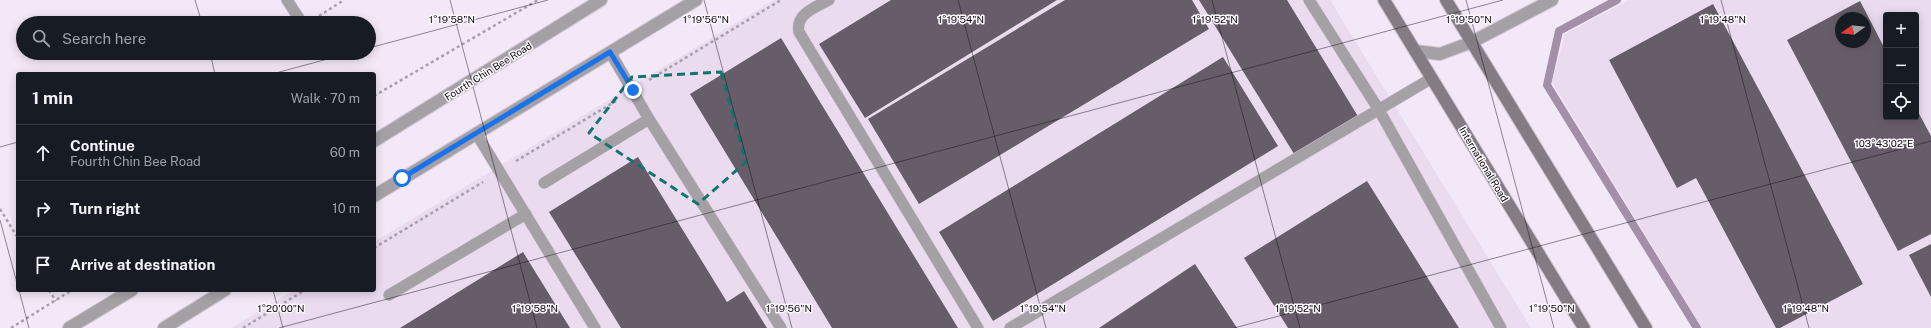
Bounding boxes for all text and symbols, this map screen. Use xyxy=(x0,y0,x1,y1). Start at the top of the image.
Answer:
north arrow xyxy=(1835,12,1871,48)
map controls xyxy=(1883,12,1919,120)
button: + xyxy=(1883,12,1919,48)
text: 1°19'58"N xyxy=(429,13,475,25)
text: 1°19'56"N xyxy=(683,13,729,25)
text: 1°19'54"N xyxy=(938,13,984,25)
text: 1°19'52"N xyxy=(1192,13,1238,25)
text: 1°19'50"N xyxy=(1446,13,1492,25)
text: 1°19'48"N xyxy=(1700,13,1746,25)
search box xyxy=(16,16,376,60)
icon: search xyxy=(30,27,52,49)
text: Search here xyxy=(62,30,146,47)
street label: Fourth Chin Bee Road xyxy=(442,39,534,103)
button: − xyxy=(1883,48,1919,84)
route end xyxy=(624,81,642,99)
button: locate xyxy=(1883,84,1919,120)
text: 1 min xyxy=(32,88,73,108)
text: Walk · 70 m xyxy=(291,91,360,106)
street label: International Road xyxy=(1457,124,1511,204)
text: Continue xyxy=(70,137,135,154)
text: 103°43'02"E xyxy=(1855,137,1913,149)
icon: ahead xyxy=(32,142,54,164)
text: 60 m xyxy=(330,145,360,160)
text: Fourth Chin Bee Road xyxy=(70,154,201,169)
route start xyxy=(393,169,411,187)
icon: right xyxy=(32,198,54,220)
text: Turn right xyxy=(70,200,140,217)
text: 10 m xyxy=(332,201,360,216)
icon: arrive xyxy=(32,254,54,276)
text: Arrive at destination xyxy=(70,256,215,273)
text: 1°20'00"N xyxy=(257,302,305,314)
text: 1°19'58"N xyxy=(512,302,558,314)
text: 1°19'56"N xyxy=(766,302,812,314)
text: 1°19'54"N xyxy=(1020,302,1066,314)
text: 1°19'52"N xyxy=(1275,302,1321,314)
text: 1°19'50"N xyxy=(1529,302,1575,314)
text: 1°19'48"N xyxy=(1783,302,1829,314)

